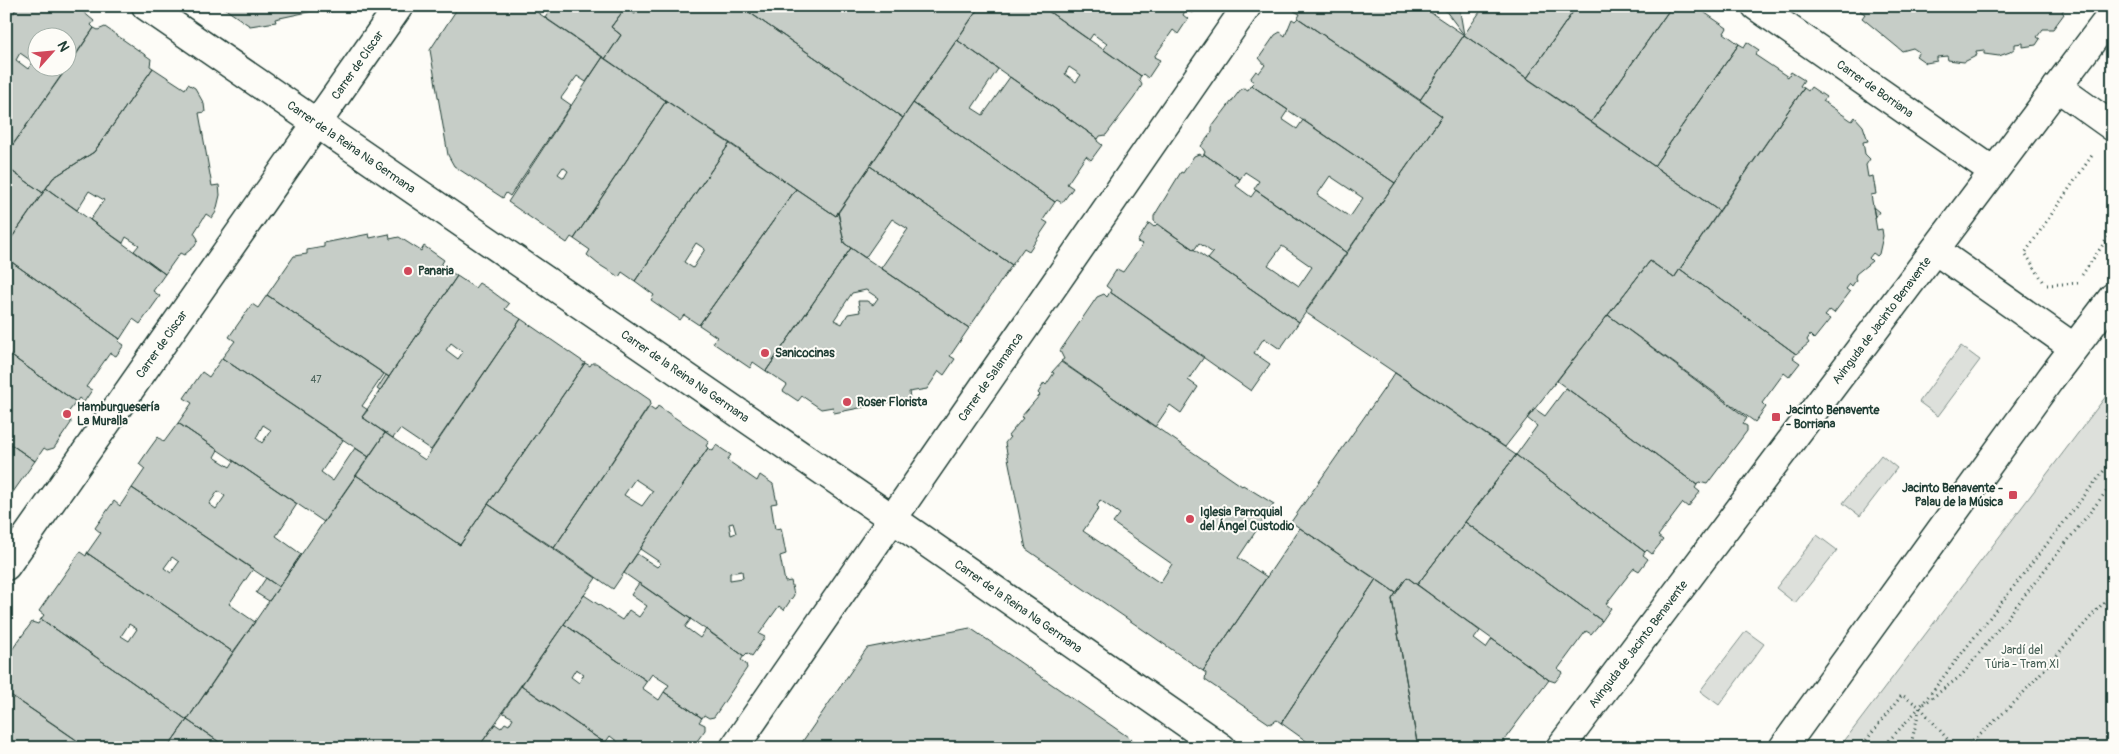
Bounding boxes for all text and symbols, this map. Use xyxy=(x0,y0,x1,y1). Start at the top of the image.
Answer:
street label: Carrer de Císcar xyxy=(329,27,388,103)
north arrow xyxy=(28,28,78,78)
text: N xyxy=(53,38,73,54)
street label: Carrer de Borriana xyxy=(1833,57,1916,121)
street label: Carrer de la Reina Na Germana xyxy=(284,98,418,197)
street label: Avinguda de Jacinto Benavente xyxy=(1829,254,1935,387)
place label: Panaria xyxy=(418,264,454,279)
marker: Panaria xyxy=(402,265,414,277)
street label: Carrer de Ciscar xyxy=(133,307,192,381)
street label: Carrer de la Reina Na Germana xyxy=(618,327,752,426)
street label: Carrer de Salamanca xyxy=(955,330,1027,424)
place label: Sanicocinas xyxy=(775,346,835,361)
marker: Sanicocinas xyxy=(759,347,771,359)
house number: 47 xyxy=(310,374,322,386)
place label: Roser Florista xyxy=(857,395,928,410)
marker: Roser Florista xyxy=(841,396,853,408)
place label: Hamburguesería La Muralla xyxy=(77,400,160,429)
place label: Jacinto Benavente - Borriana xyxy=(1786,403,1880,432)
marker: Hamburguesería La Muralla xyxy=(61,408,73,420)
marker: Jacinto Benavente - Borriana xyxy=(1770,411,1782,423)
place label: Jacinto Benavente - Palau de la Música xyxy=(1902,481,2003,510)
marker: Jacinto Benavente - Palau de la Música xyxy=(2007,489,2019,501)
place label: Iglesia Parroquial del Ángel Custodio xyxy=(1200,505,1295,534)
marker: Iglesia Parroquial del Ángel Custodio xyxy=(1184,513,1196,525)
street label: Carrer de la Reina Na Germana xyxy=(951,557,1085,657)
street label: Avinguda de Jacinto Benavente xyxy=(1586,578,1691,711)
park label: Jardí del Túria - Tram XI xyxy=(1985,643,2059,672)

